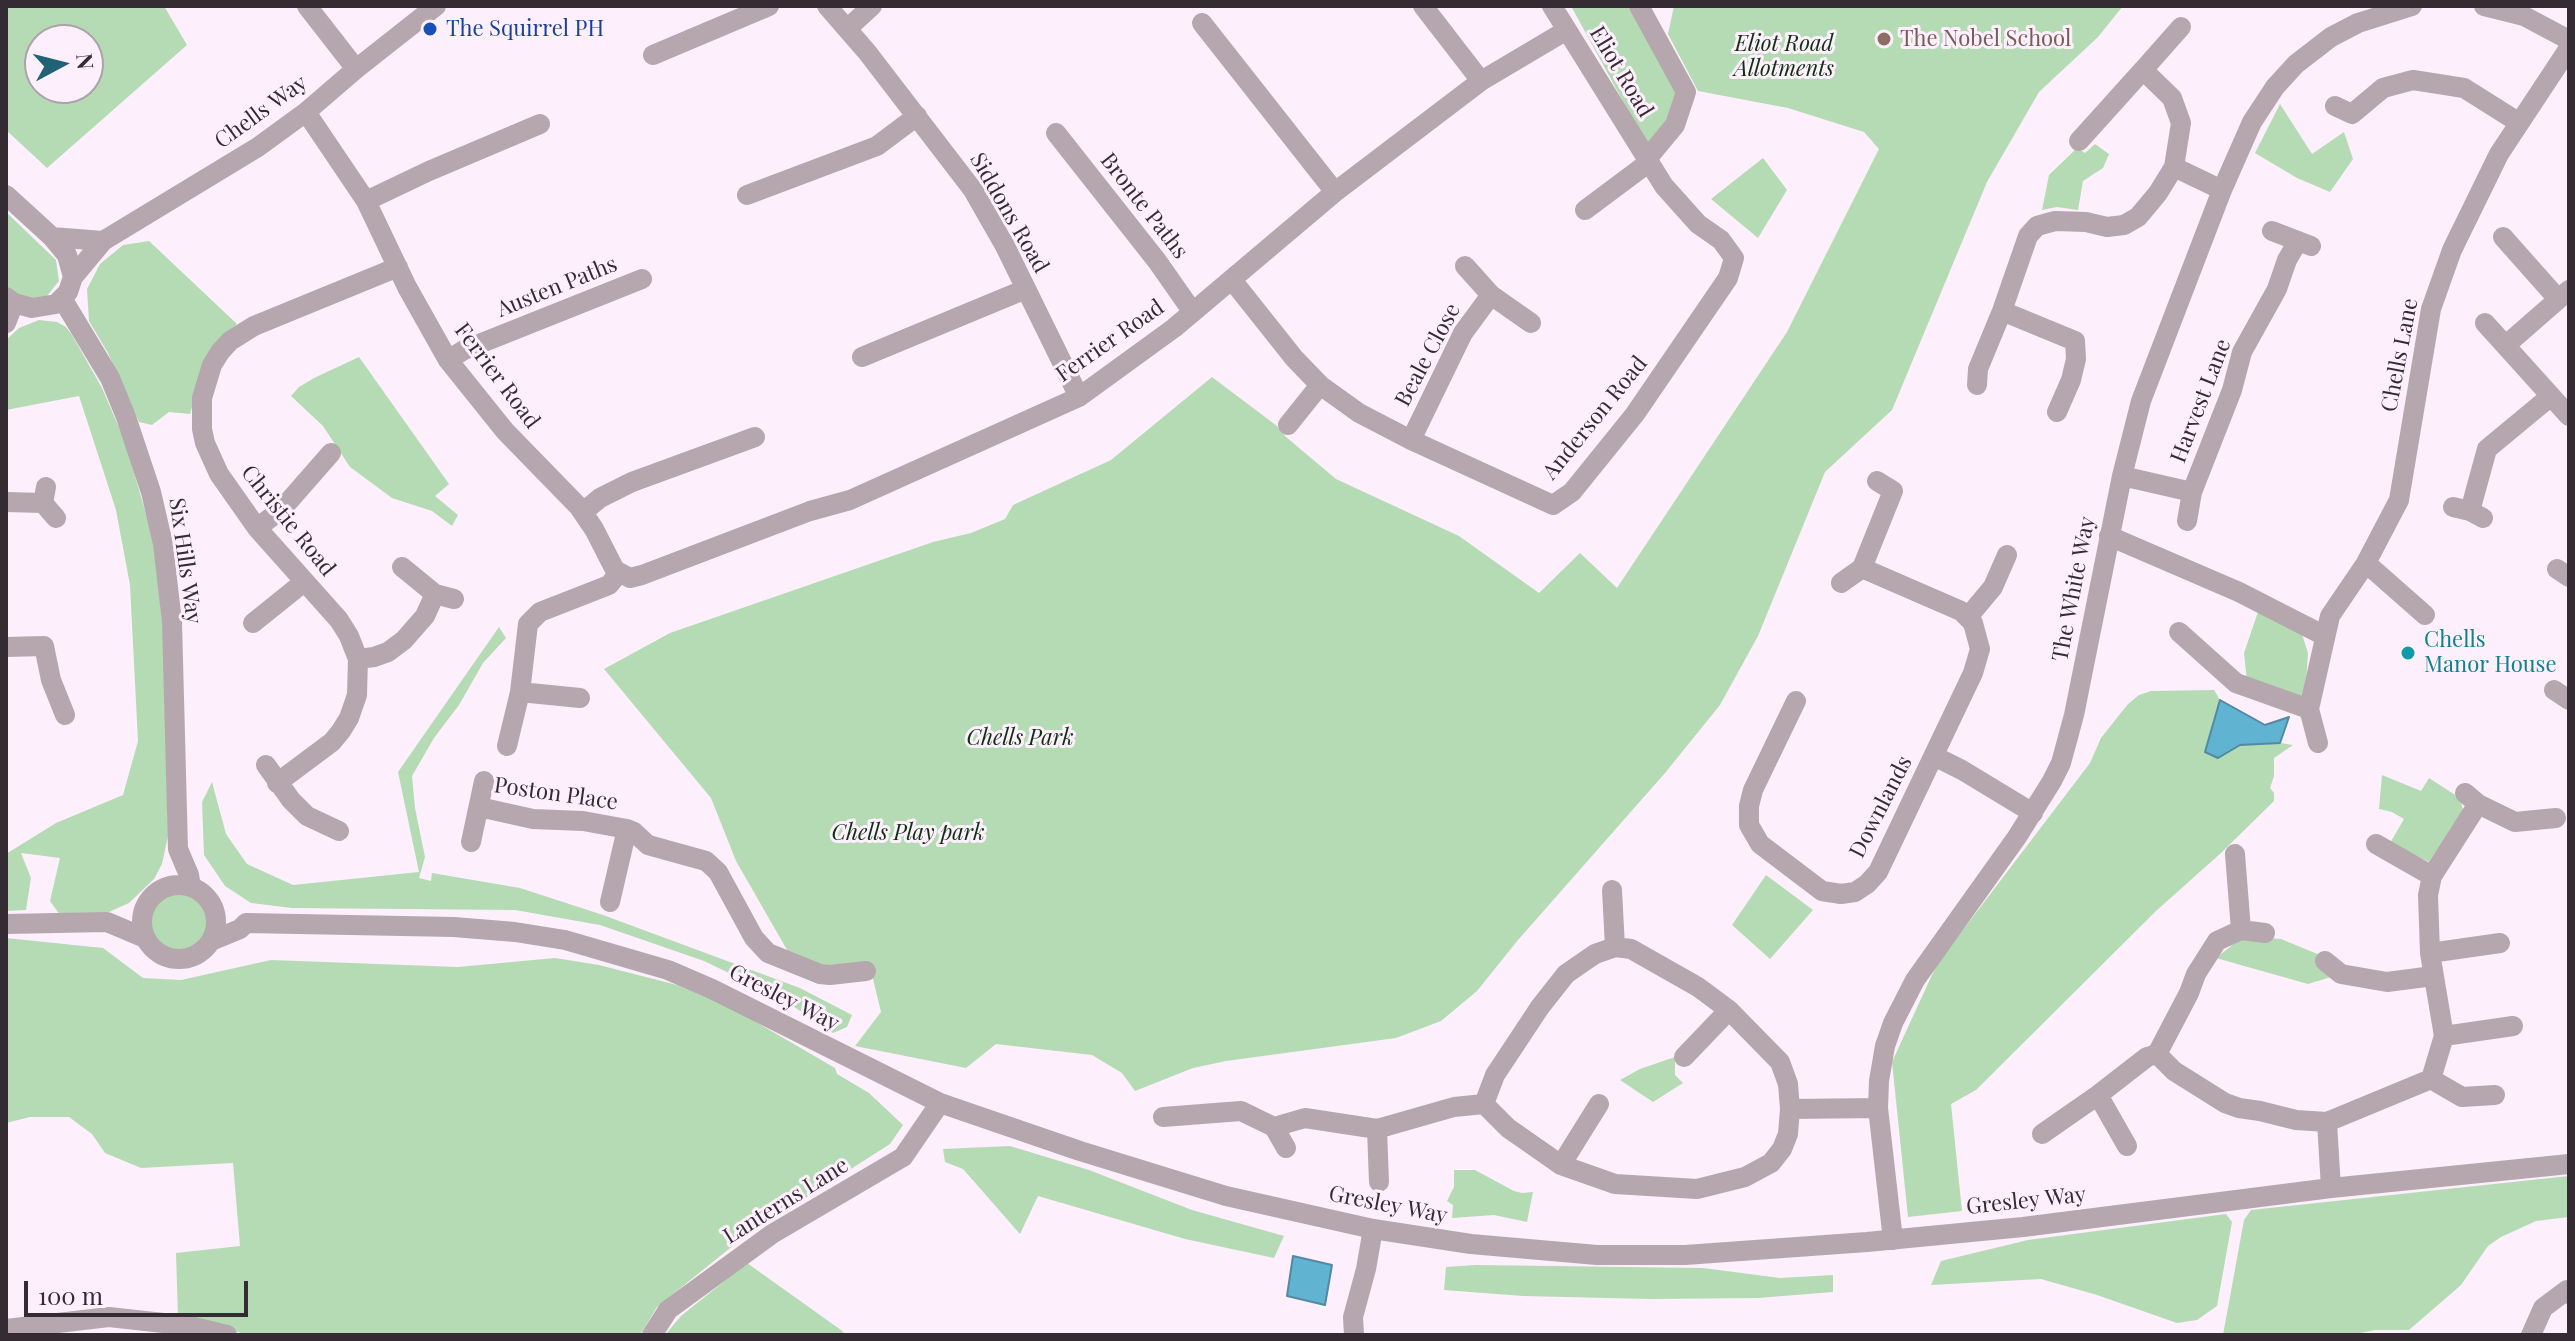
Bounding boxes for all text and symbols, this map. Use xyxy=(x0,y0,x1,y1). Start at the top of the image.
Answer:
place label: The Squirrel PH xyxy=(446,16,604,42)
marker: The Squirrel PH xyxy=(421,20,439,38)
street label: Eliot Road xyxy=(1584,22,1658,122)
north arrow xyxy=(24,24,104,104)
place label: The Nobel School xyxy=(1900,26,2071,52)
marker: The Nobel School xyxy=(1875,30,1893,48)
park label: Eliot Road Allotments xyxy=(1734,31,1834,82)
text: N xyxy=(70,52,102,71)
street label: Chells Way xyxy=(210,70,312,154)
street label: Siddons Road xyxy=(964,148,1054,278)
street label: Bronte Paths xyxy=(1095,148,1193,264)
street label: Austen Paths xyxy=(493,251,621,323)
street label: Ferrier Road xyxy=(1051,294,1169,388)
street label: Chells Lane xyxy=(2376,296,2424,414)
street label: Beale Close xyxy=(1390,299,1466,411)
street label: Ferrier Road xyxy=(449,318,545,434)
street label: Harvest Lane xyxy=(2165,335,2237,467)
street label: Anderson Road xyxy=(1537,351,1653,485)
street label: Christie Road xyxy=(235,460,341,582)
street label: Six Hills Way xyxy=(163,496,207,626)
street label: The White Way xyxy=(2047,514,2101,664)
place label: Chells Manor House xyxy=(2424,627,2557,678)
marker: Chells Manor House xyxy=(2399,644,2417,662)
park label: Chells Park xyxy=(966,725,1074,751)
street label: Downlands xyxy=(1844,752,1918,862)
street label: Poston Place xyxy=(492,772,620,816)
park label: Chells Play park xyxy=(831,820,985,846)
street label: Gresley Way xyxy=(725,959,843,1037)
street label: Lanterns Lane xyxy=(719,1152,853,1250)
street label: Gresley Way xyxy=(1327,1181,1449,1229)
street label: Gresley Way xyxy=(1965,1182,2087,1220)
scale bar xyxy=(28,1265,252,1315)
text: 100 m xyxy=(38,1279,103,1311)

